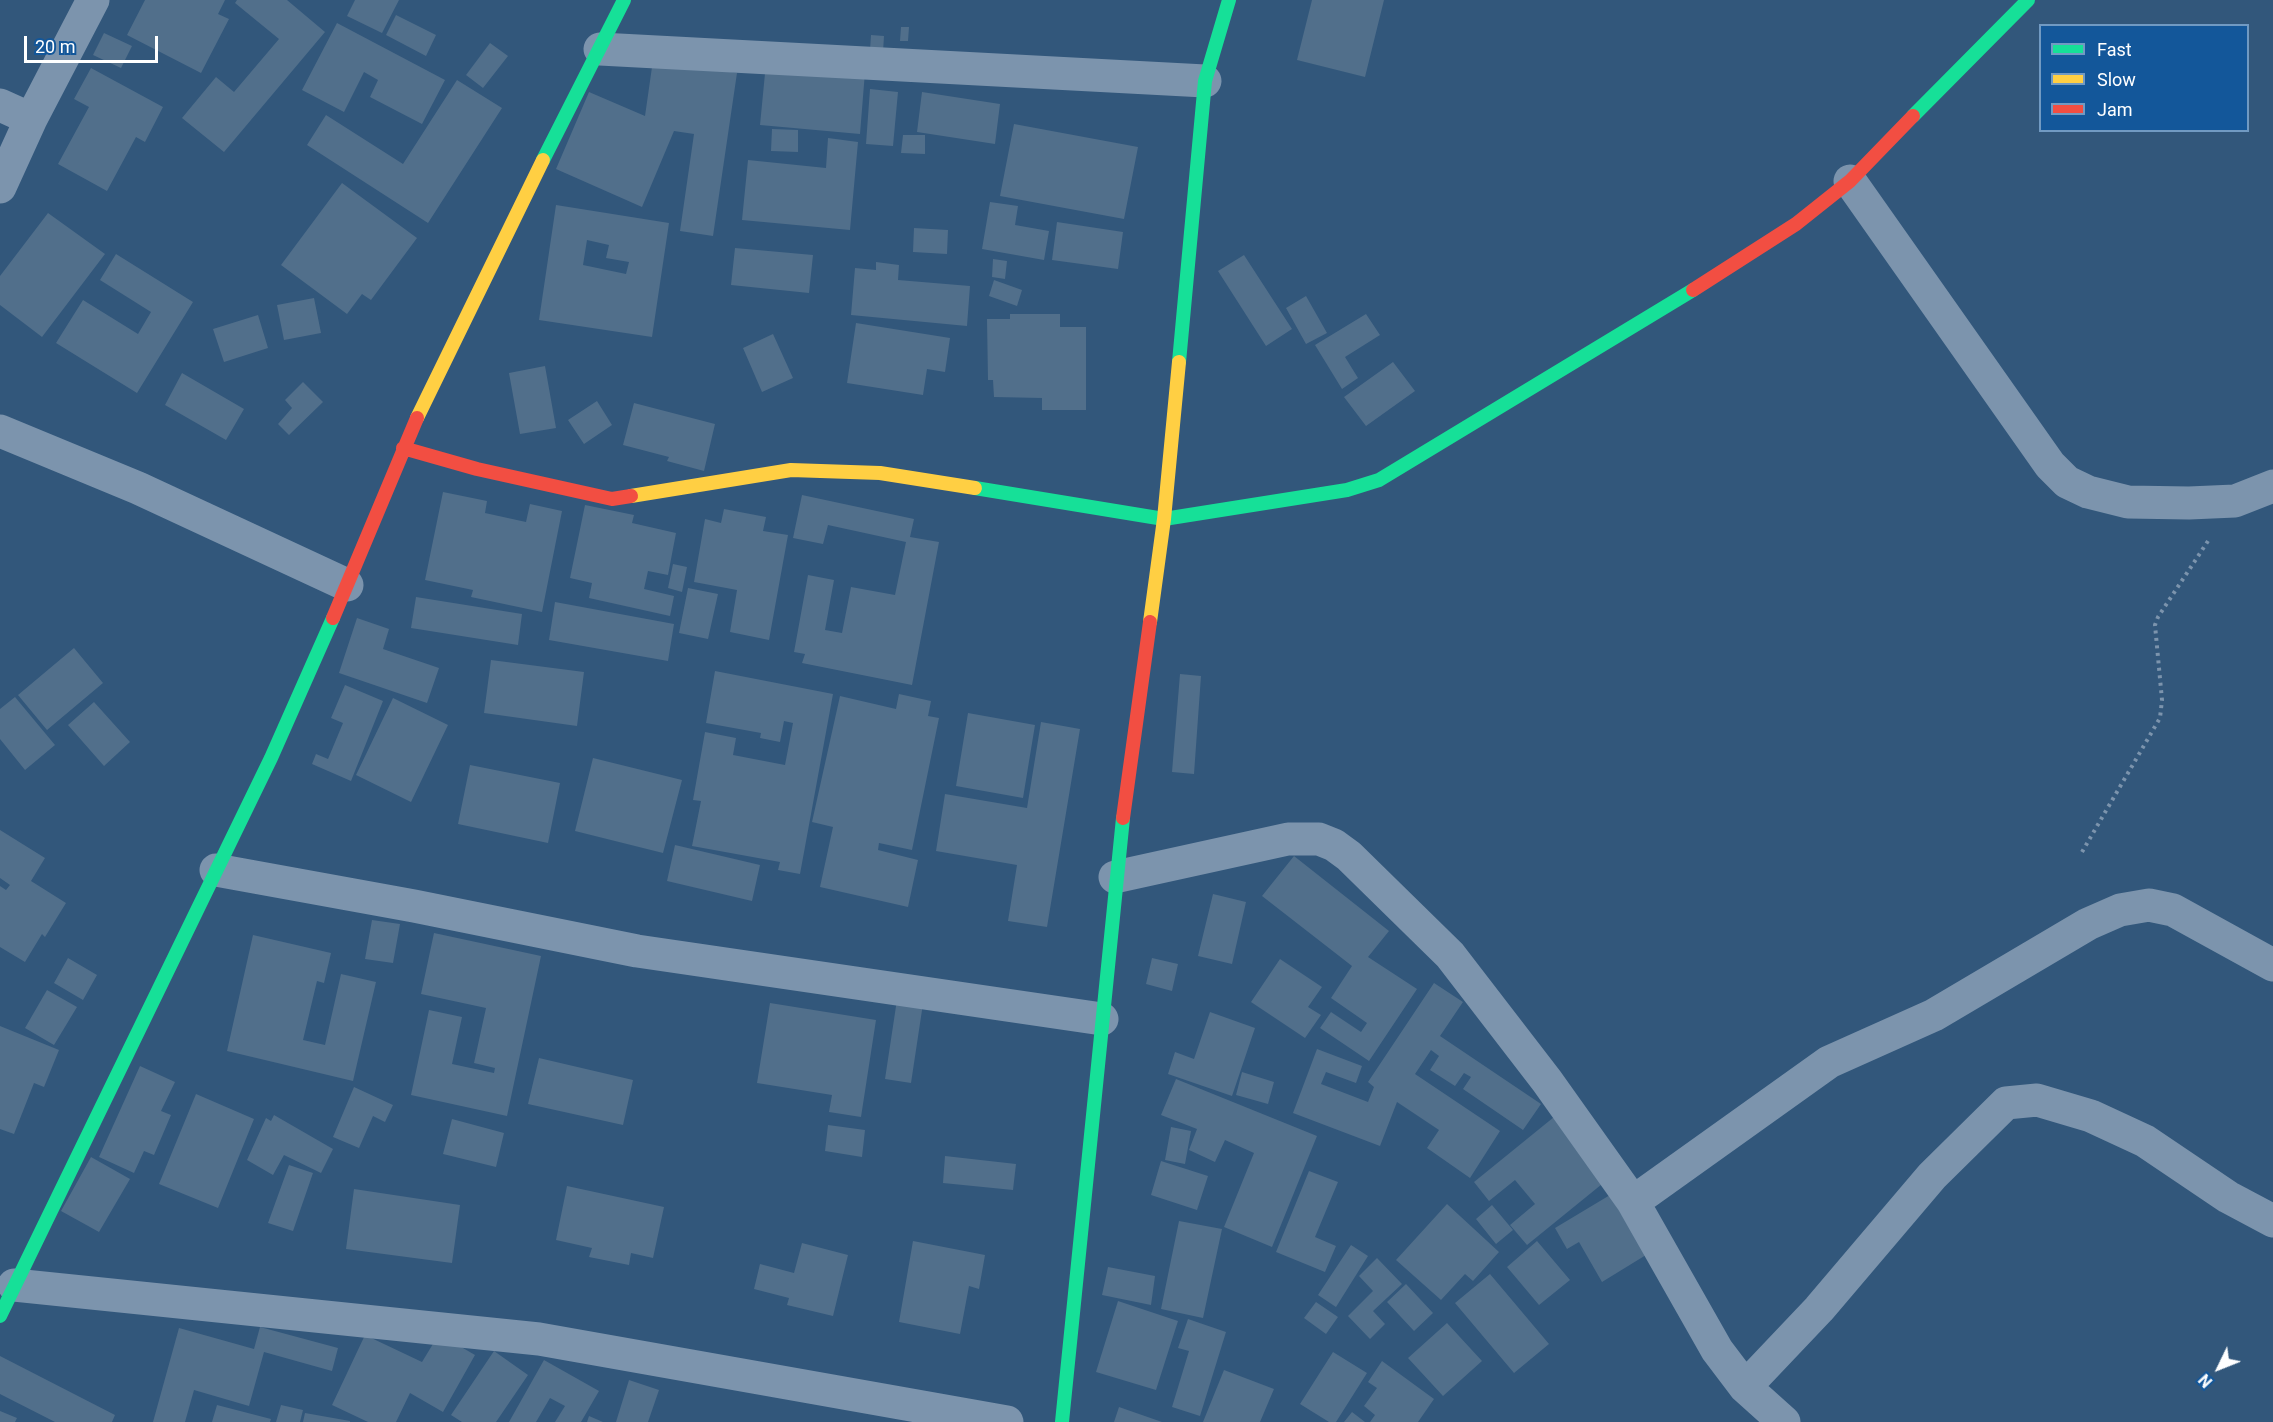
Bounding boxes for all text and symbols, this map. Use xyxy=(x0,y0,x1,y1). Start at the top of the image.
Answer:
scale bar xyxy=(27,24,160,62)
legend xyxy=(2039,24,2249,132)
text: 20 m xyxy=(35,36,75,57)
text: Fast xyxy=(2097,39,2132,60)
text: Slow xyxy=(2097,69,2136,90)
text: Jam xyxy=(2097,99,2133,120)
north arrow xyxy=(2189,1338,2249,1398)
text: N xyxy=(2195,1370,2216,1391)

